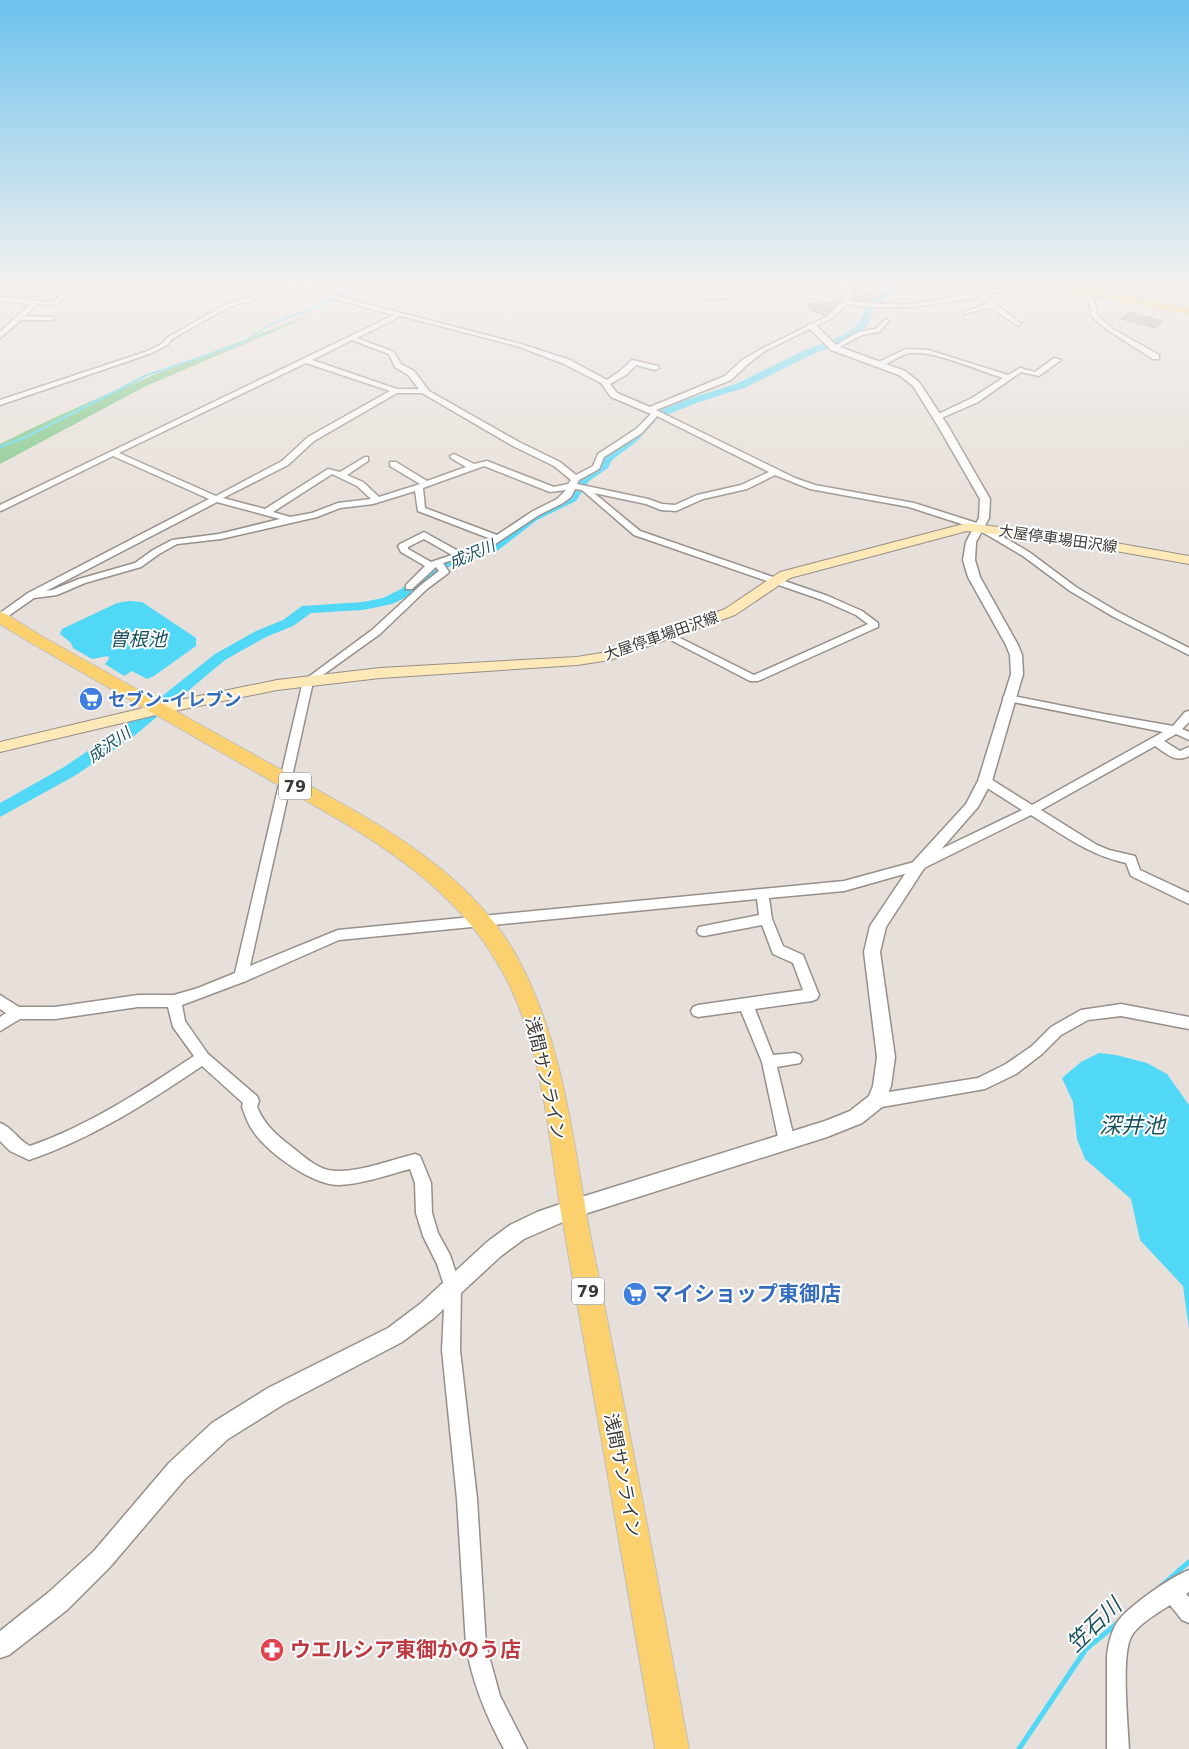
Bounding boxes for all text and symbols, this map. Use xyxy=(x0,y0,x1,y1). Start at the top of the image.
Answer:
street label: 大屋停車場田沢線 xyxy=(997,522,1119,556)
water label: 成沢川 xyxy=(446,535,500,572)
street label: 大屋停車場田沢線 xyxy=(601,608,721,664)
water label: 曽根池 xyxy=(109,628,168,650)
supermarket icon: セブン-イレブン xyxy=(78,686,104,712)
place label: セブン-イレブン xyxy=(108,689,241,710)
water label: 成沢川 xyxy=(84,722,136,767)
road number: 79 xyxy=(279,772,311,799)
street label: 浅間サンライン xyxy=(522,1014,570,1142)
water label: 深井池 xyxy=(1099,1113,1167,1138)
road number: 79 xyxy=(572,1278,604,1304)
supermarket icon: マイショップ東御店 xyxy=(622,1281,648,1307)
place label: マイショップ東御店 xyxy=(652,1282,841,1306)
street label: 浅間サンライン xyxy=(601,1411,645,1539)
water label: 笠石川 xyxy=(1062,1592,1128,1657)
pharmacy icon: ウエルシア東御かのう店 xyxy=(259,1637,285,1663)
place label: ウエルシア東御かのう店 xyxy=(290,1638,521,1662)

